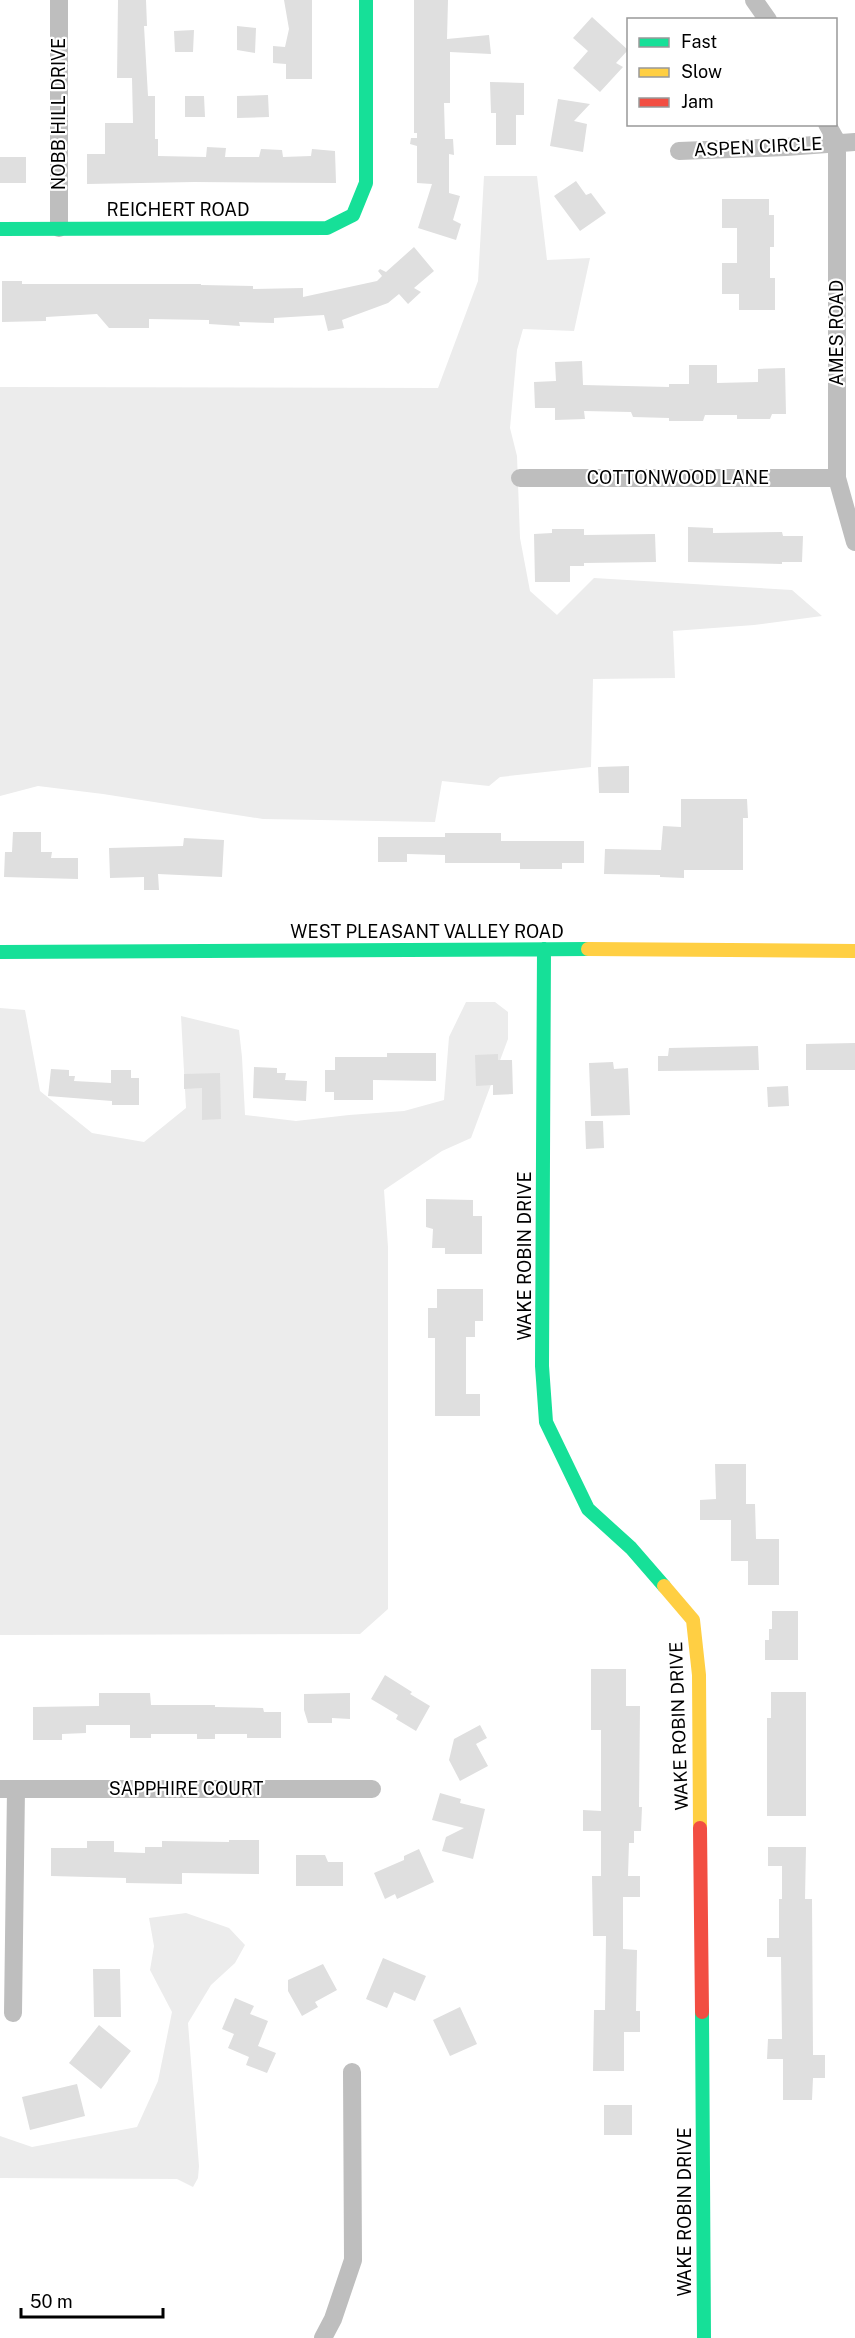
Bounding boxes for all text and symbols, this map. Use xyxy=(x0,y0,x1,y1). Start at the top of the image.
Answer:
legend xyxy=(627,18,837,126)
text: Fast xyxy=(681,31,717,52)
street label: NOBB HILL DRIVE xyxy=(48,38,69,190)
text: Slow xyxy=(681,61,722,82)
text: Jam xyxy=(681,91,714,112)
street label: ASPEN CIRCLE xyxy=(693,133,823,160)
street label: REICHERT ROAD xyxy=(107,199,249,220)
street label: AMES ROAD xyxy=(826,280,847,386)
street label: COTTONWOOD LANE xyxy=(587,467,769,488)
street label: WEST PLEASANT VALLEY ROAD xyxy=(290,921,564,942)
street label: WAKE ROBIN DRIVE xyxy=(514,1171,535,1341)
street label: WAKE ROBIN DRIVE xyxy=(665,1641,692,1811)
street label: SAPPHIRE COURT xyxy=(109,1778,264,1799)
street label: WAKE ROBIN DRIVE xyxy=(674,2127,695,2297)
scale bar xyxy=(21,2281,164,2319)
text: 50 m xyxy=(30,2291,73,2312)

